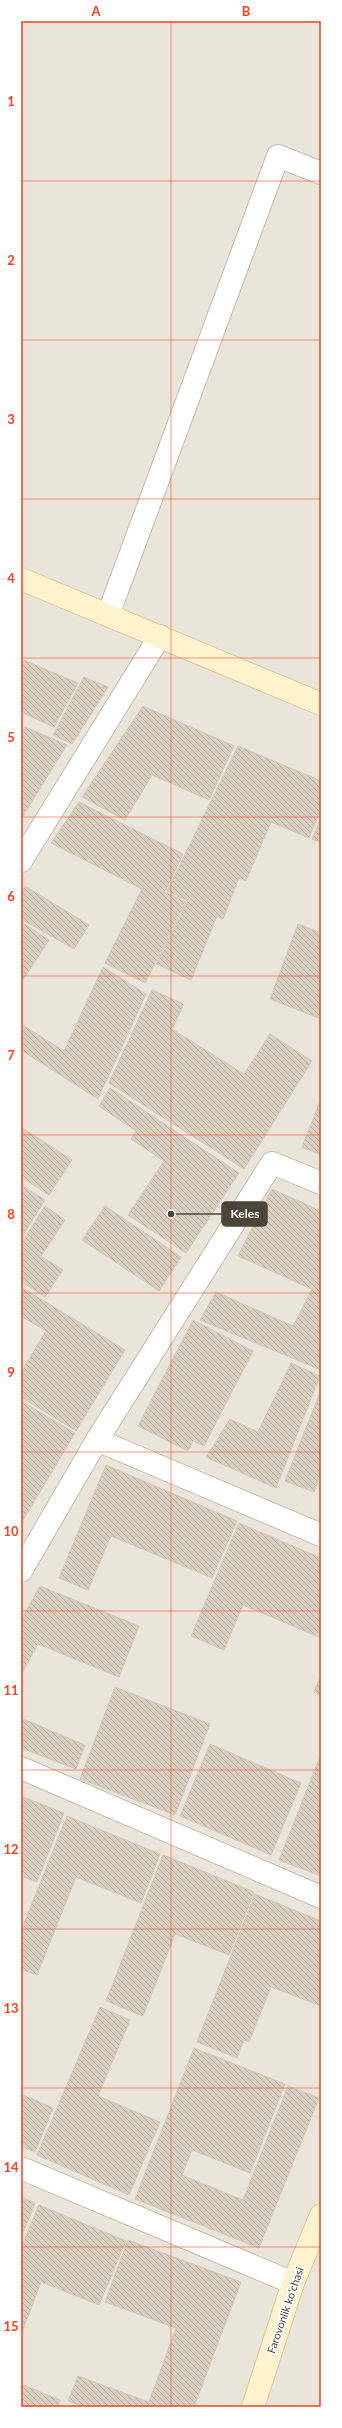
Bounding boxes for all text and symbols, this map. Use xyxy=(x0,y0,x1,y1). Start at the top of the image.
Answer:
text: A xyxy=(90,3,101,19)
text: B xyxy=(242,3,251,19)
text: 1 xyxy=(7,93,15,109)
text: 2 xyxy=(7,252,15,268)
text: 3 xyxy=(7,411,15,427)
text: 4 xyxy=(7,570,15,586)
text: 5 xyxy=(7,729,15,745)
text: 6 xyxy=(7,888,15,904)
text: 7 xyxy=(7,1047,15,1063)
callout: Keles xyxy=(222,1202,267,1226)
text: 8 xyxy=(7,1206,15,1222)
text: Keles xyxy=(231,1206,259,1221)
text: 9 xyxy=(7,1364,15,1380)
text: 10 xyxy=(3,1523,19,1539)
text: 11 xyxy=(3,1682,19,1698)
text: 12 xyxy=(3,1841,19,1857)
text: 13 xyxy=(3,2000,19,2016)
text: 14 xyxy=(3,2159,19,2175)
street label: Farovonlik koʻchasi xyxy=(264,2265,306,2355)
text: 15 xyxy=(3,2318,19,2334)

